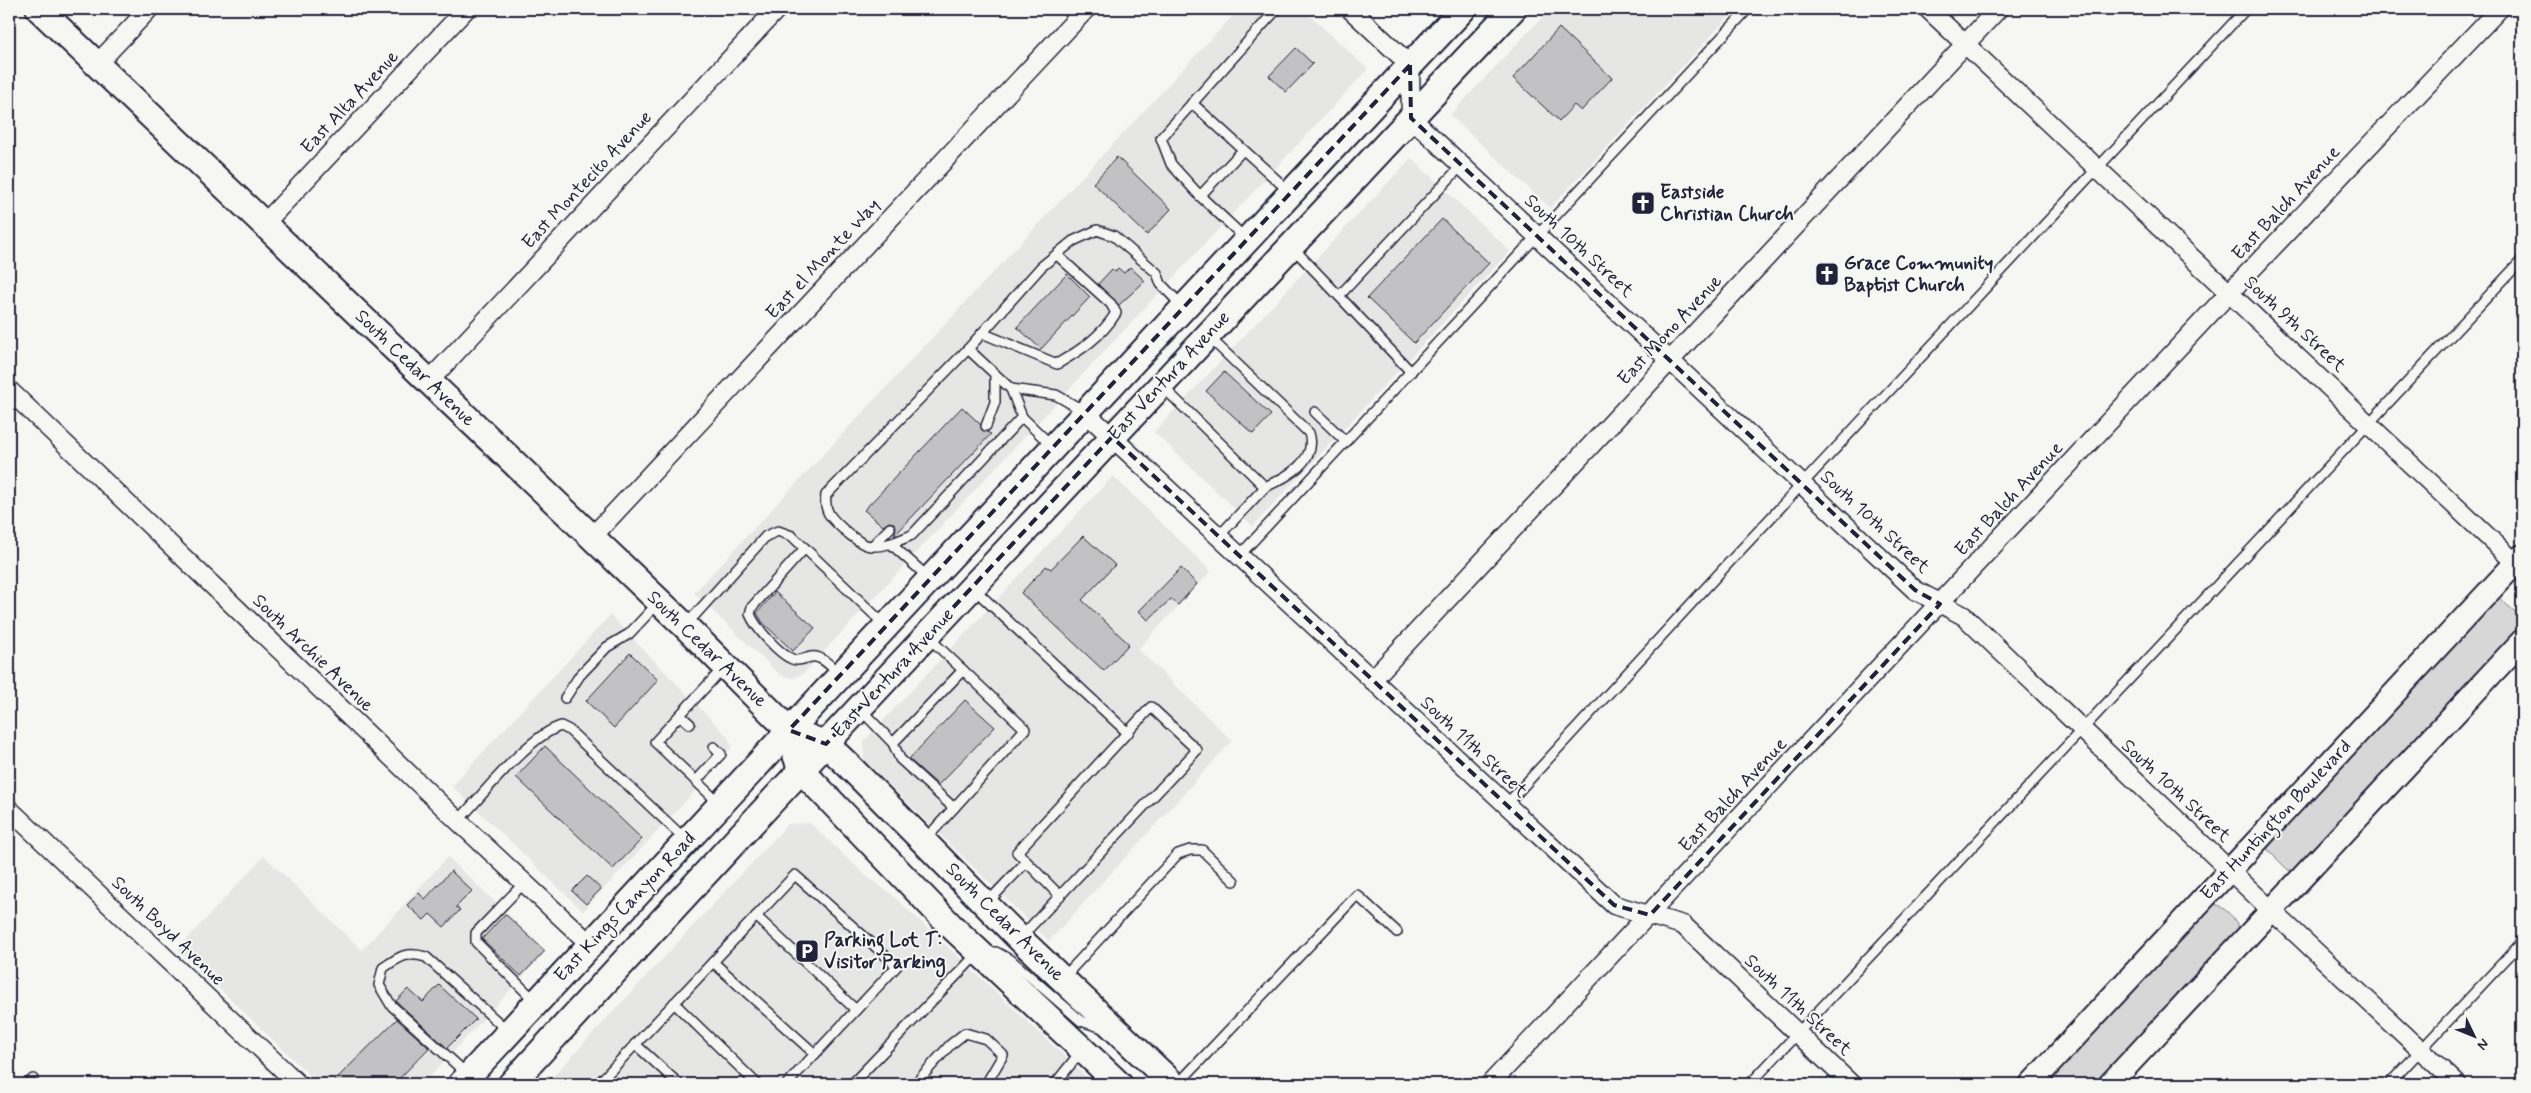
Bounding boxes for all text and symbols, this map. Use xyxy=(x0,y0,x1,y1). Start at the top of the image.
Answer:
street label: East Alta Avenue xyxy=(295,45,405,159)
street label: East Montecito Avenue xyxy=(516,105,658,255)
street label: East Balch Avenue xyxy=(2226,140,2346,266)
place label: Eastside Christian Church xyxy=(1660,180,1794,227)
street label: South 10th Street xyxy=(1519,189,1639,303)
church icon: Eastside Christian Church xyxy=(1630,190,1656,216)
street label: East el Monte Way xyxy=(760,193,886,325)
place label: Grace Community Baptist Church xyxy=(1844,251,1994,298)
church icon: Grace Community Baptist Church xyxy=(1814,261,1840,287)
street label: East Mono Avenue xyxy=(1612,269,1728,391)
street label: South 9th Street xyxy=(2238,270,2352,378)
street label: South Cedar Avenue xyxy=(349,304,481,432)
street label: East Ventura Avenue xyxy=(1102,306,1236,446)
street label: East Balch Avenue xyxy=(1949,436,2069,562)
street label: South 10th Street xyxy=(1815,465,1935,579)
street label: South Cedar Avenue xyxy=(641,585,773,713)
street label: South Archie Avenue xyxy=(247,588,379,718)
street label: East Ventura Avenue xyxy=(826,603,960,743)
street label: South 11th Street xyxy=(1415,691,1533,803)
street label: East Balch Avenue xyxy=(1673,732,1793,858)
street label: South 10th Street xyxy=(2116,734,2236,848)
street label: East Huntington Boulevard xyxy=(2195,734,2359,908)
street label: East Kings Canyon Road xyxy=(549,826,703,989)
street label: South Cedar Avenue xyxy=(940,857,1070,987)
street label: South Boyd Avenue xyxy=(106,870,230,992)
place label: Parking Lot T: Visitor Parking xyxy=(824,928,946,978)
parking icon: Parking Lot T: Visitor Parking xyxy=(794,938,820,964)
street label: South 11th Street xyxy=(1739,949,1857,1061)
north arrow xyxy=(2448,1010,2498,1060)
text: N xyxy=(2473,1035,2493,1054)

